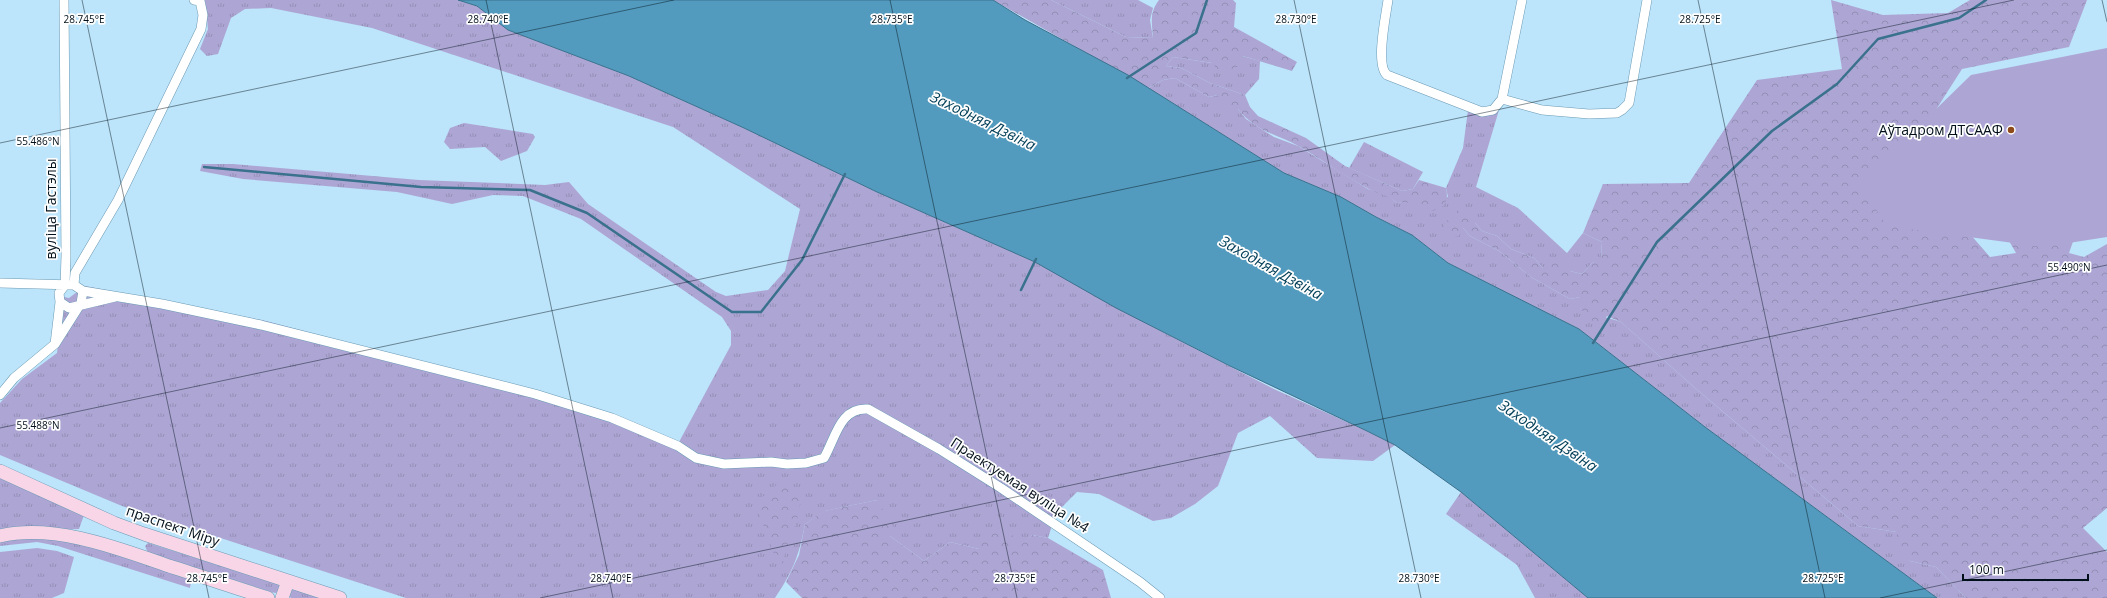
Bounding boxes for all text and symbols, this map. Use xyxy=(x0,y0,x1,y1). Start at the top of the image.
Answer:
text: 28.745°E xyxy=(63,12,105,26)
text: 28.740°E xyxy=(467,12,509,26)
text: 28.735°E xyxy=(871,12,913,26)
text: 28.730°E xyxy=(1275,12,1317,26)
text: 28.725°E xyxy=(1679,12,1721,26)
water label: Заходняя Дзвіна xyxy=(927,86,1040,154)
place label: Аўтадром ДТСААФ xyxy=(1879,120,2003,139)
marker: Аўтадром ДТСААФ xyxy=(2006,125,2016,135)
text: 55.486°N xyxy=(16,134,60,148)
street label: вуліца Гастэлы xyxy=(41,159,60,259)
water label: Заходняя Дзвіна xyxy=(1216,230,1327,304)
text: 55.490°N xyxy=(2047,260,2091,274)
water label: Заходняя Дзвіна xyxy=(1495,394,1602,476)
text: 55.488°N xyxy=(16,418,60,432)
street label: Праектуемая вуліца №4 xyxy=(947,433,1093,537)
street label: праспект Міру xyxy=(124,501,223,551)
scale bar xyxy=(1963,556,2088,582)
text: 100 m xyxy=(1969,561,2004,578)
text: 28.745°E xyxy=(186,571,228,585)
text: 28.740°E xyxy=(590,571,632,585)
text: 28.735°E xyxy=(994,571,1036,585)
text: 28.730°E xyxy=(1398,571,1440,585)
text: 28.725°E xyxy=(1802,571,1844,585)

